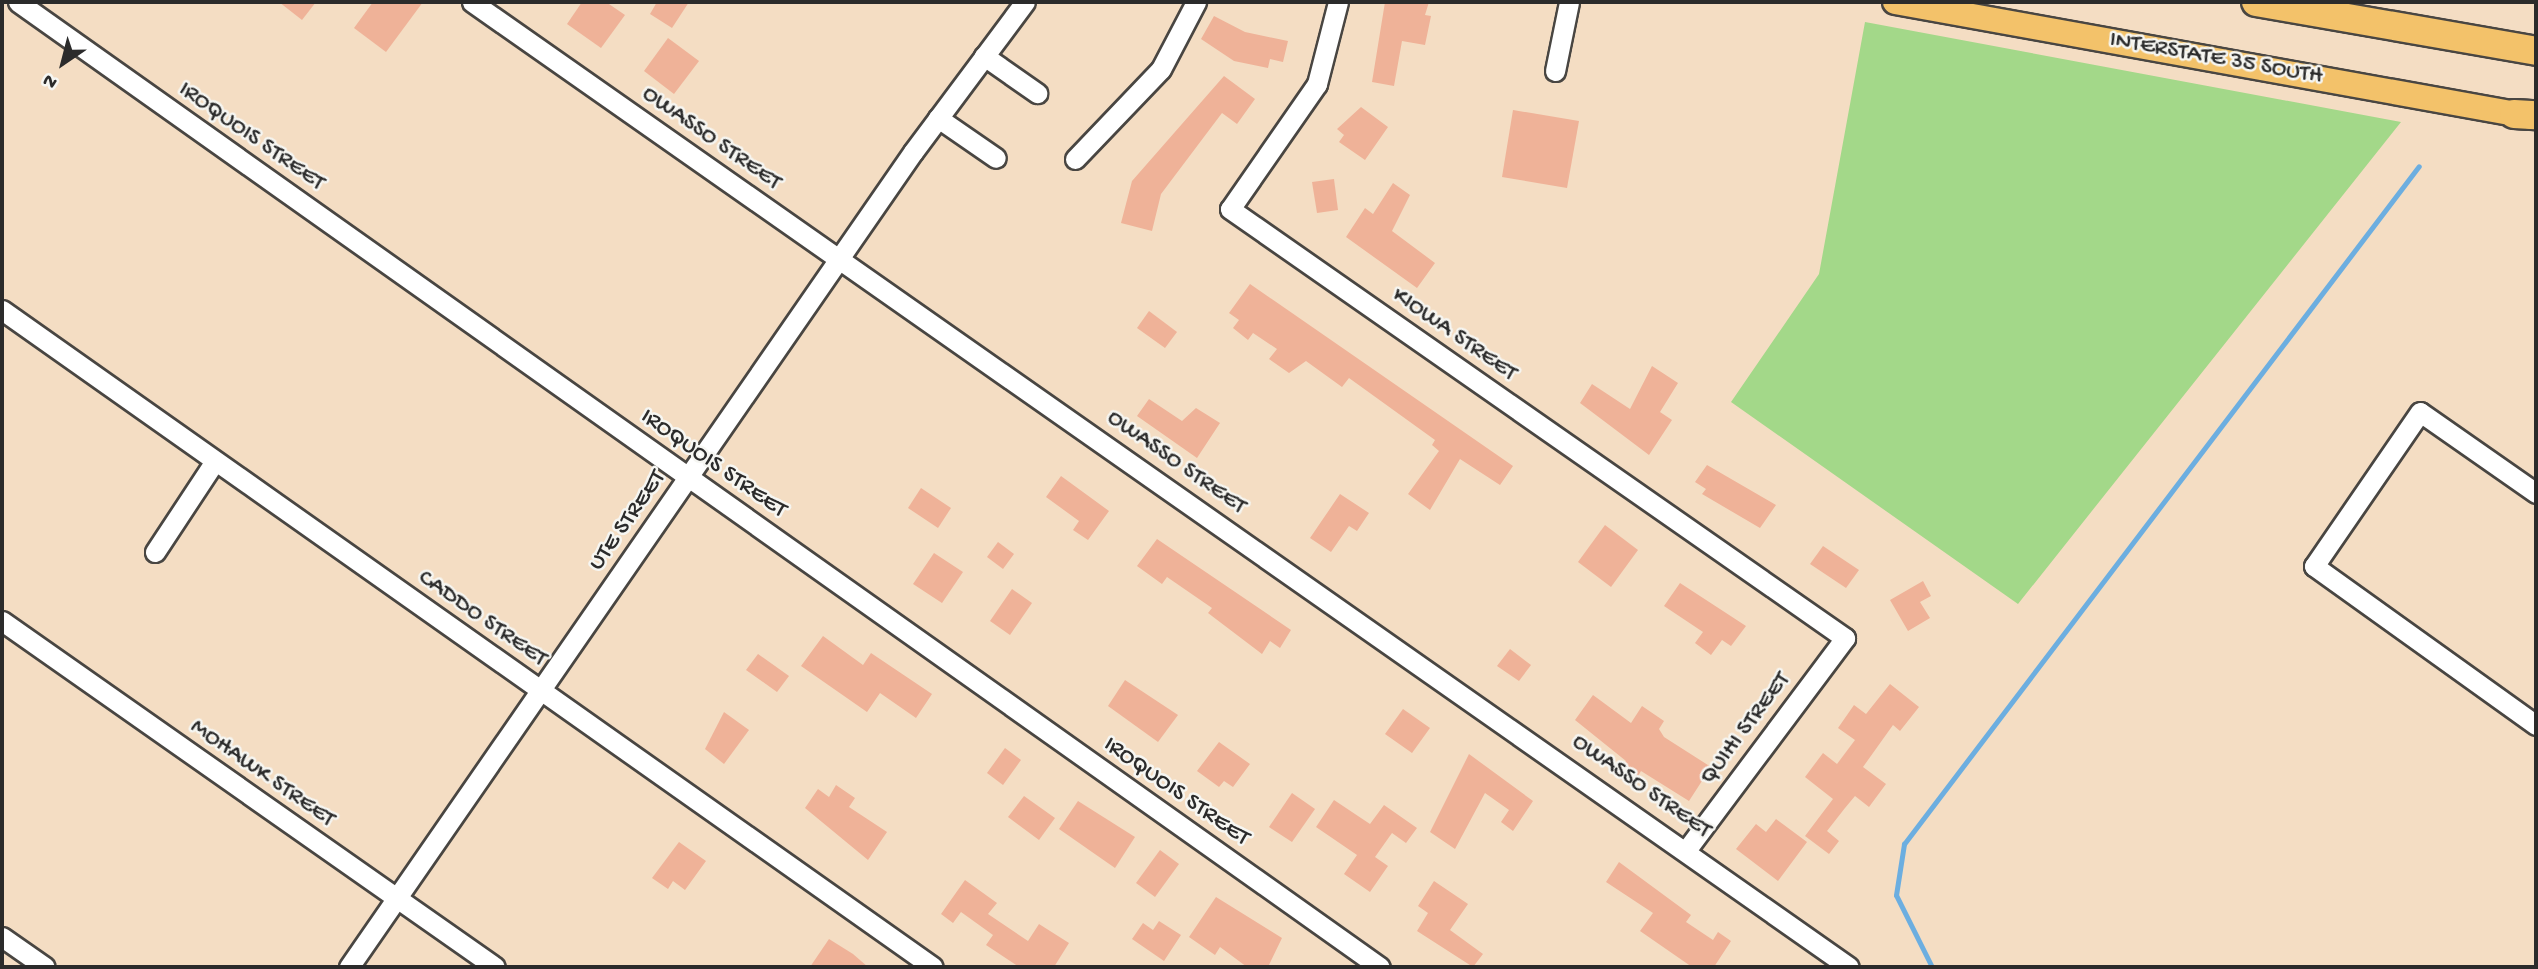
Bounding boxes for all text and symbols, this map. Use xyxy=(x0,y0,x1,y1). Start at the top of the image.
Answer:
street label: INTERSTATE 35 SOUTH xyxy=(2107,26,2325,92)
north arrow xyxy=(28,28,98,98)
text: N xyxy=(39,68,62,94)
street label: IROQUOIS STREET xyxy=(172,76,330,198)
street label: OWASSO STREET xyxy=(636,80,786,198)
street label: KIOWA STREET xyxy=(1386,281,1522,389)
street label: IROQUOIS STREET xyxy=(634,403,792,525)
street label: OWASSO STREET xyxy=(1101,404,1251,522)
street label: UTE STREET xyxy=(583,465,673,577)
street label: CADDO STREET xyxy=(412,564,552,674)
street label: QUIHI STREET xyxy=(1694,667,1798,791)
street label: MOHAWK STREET xyxy=(184,713,340,835)
street label: OWASSO STREET xyxy=(1566,728,1716,846)
street label: IROQUOIS STREET xyxy=(1097,731,1255,853)

